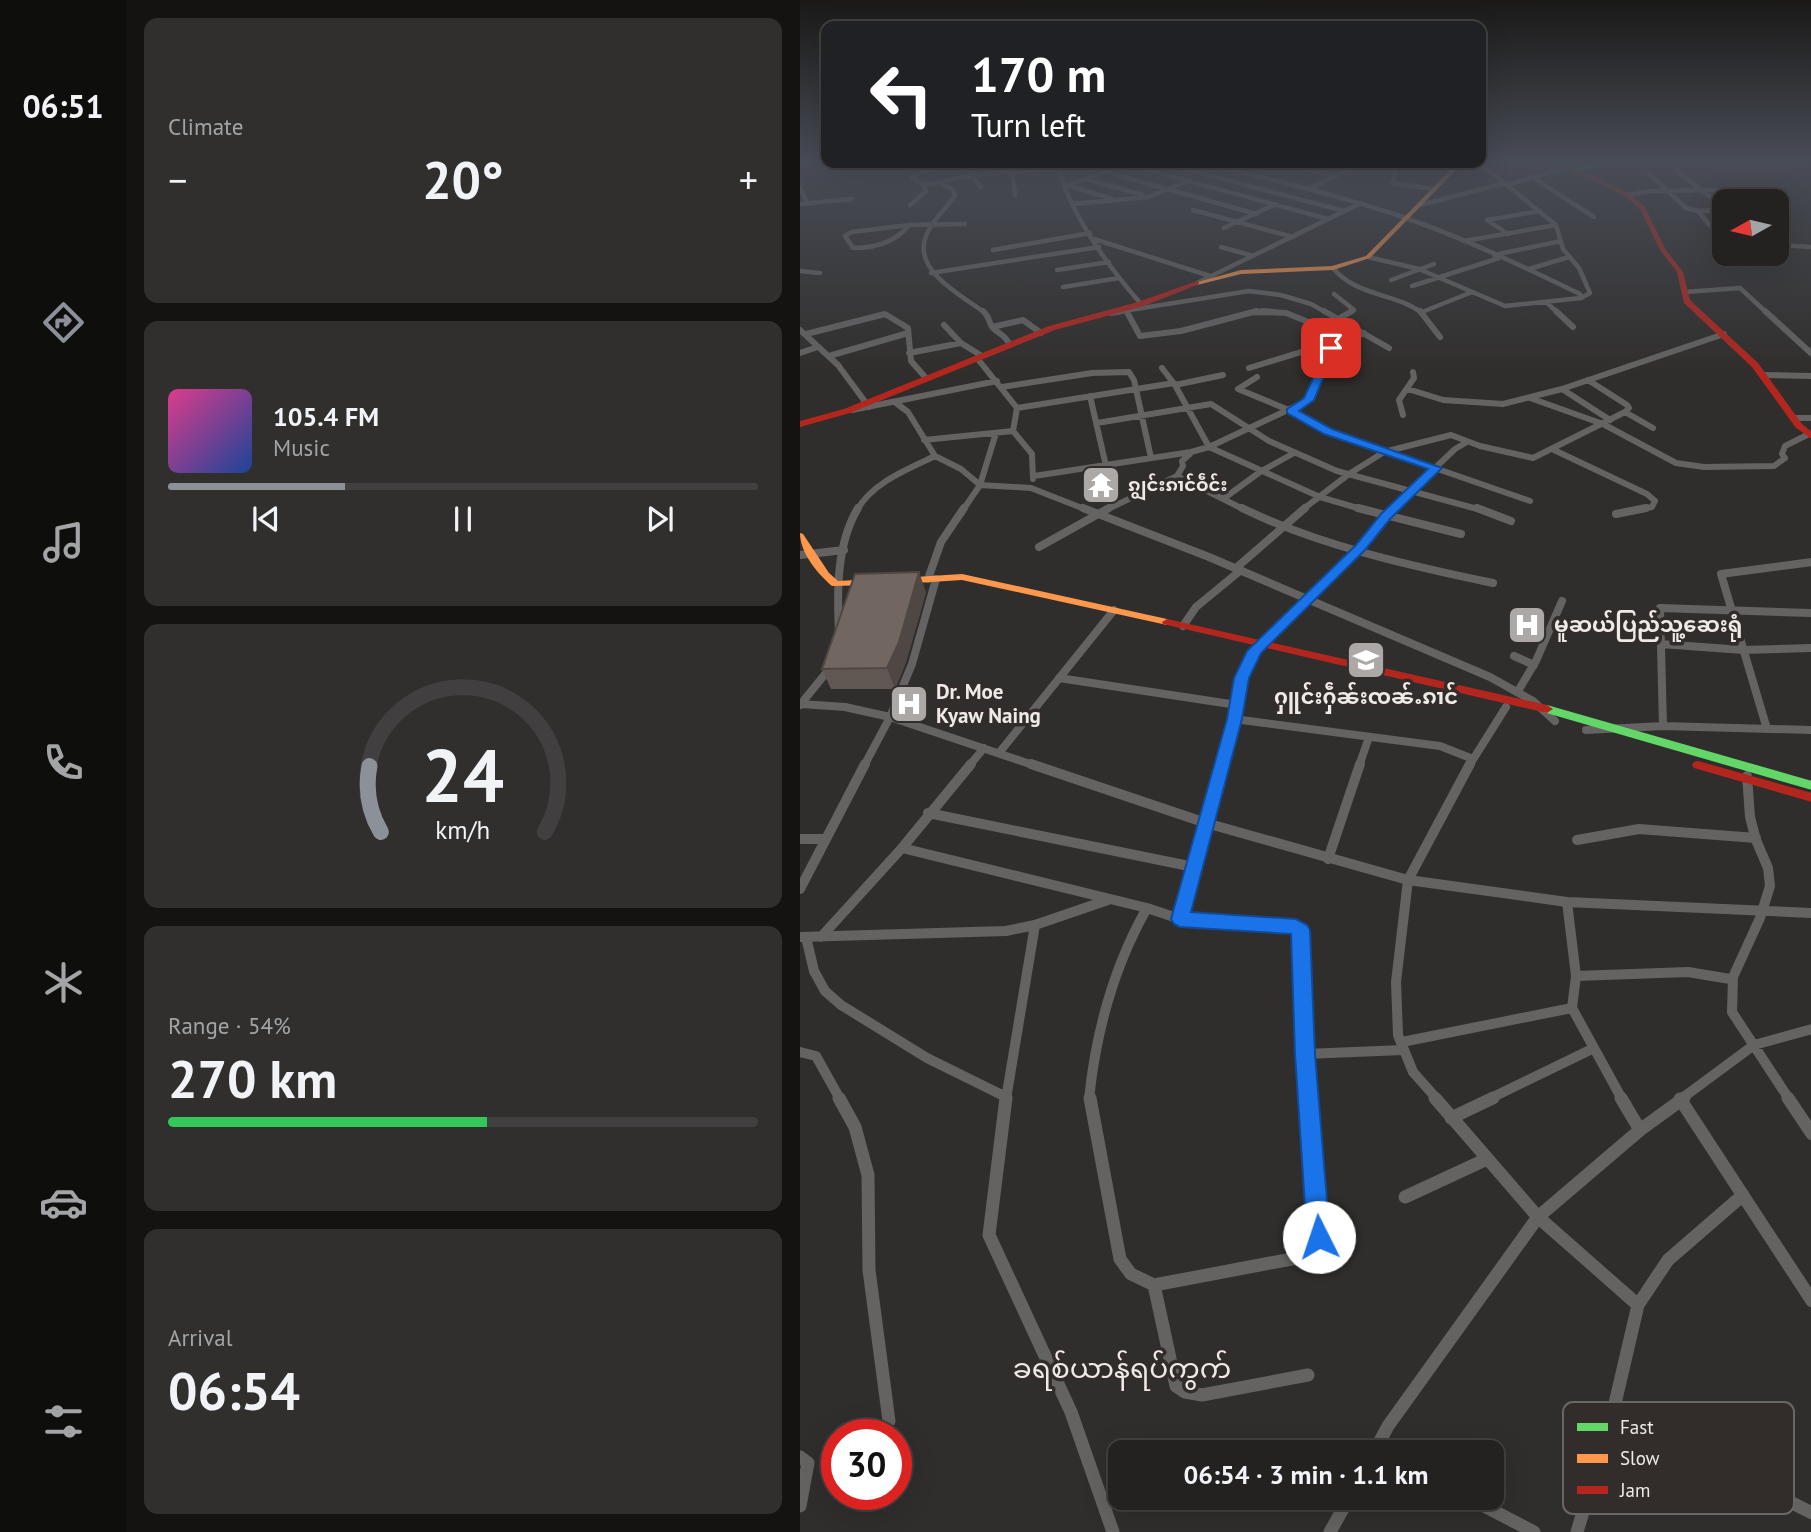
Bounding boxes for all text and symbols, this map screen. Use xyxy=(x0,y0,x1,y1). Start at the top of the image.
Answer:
text: 170 m xyxy=(971,42,1106,106)
icon: left xyxy=(856,49,947,140)
text: 06:51 xyxy=(22,85,104,127)
text: Turn left xyxy=(971,104,1086,146)
text: Climate xyxy=(168,112,243,141)
text: 20° xyxy=(422,146,504,213)
text: − xyxy=(168,155,187,204)
text: + xyxy=(739,155,758,204)
north arrow xyxy=(1712,189,1789,266)
map controls xyxy=(1712,189,1789,266)
icon: directions xyxy=(39,298,88,347)
pin xyxy=(1301,318,1361,378)
icon: arrive xyxy=(1312,329,1350,367)
text: 105.4 FM xyxy=(273,400,379,433)
text: Music xyxy=(273,433,330,462)
temple icon: ၵျွင်းၵၢင်ဝဵင်း xyxy=(1080,464,1122,506)
place label: ၵျွင်းၵၢင်ဝဵင်း xyxy=(1128,473,1227,501)
icon: previous xyxy=(247,500,285,538)
icon: pause xyxy=(444,500,482,538)
icon: next xyxy=(641,500,679,538)
icon: music xyxy=(39,518,88,567)
hospital icon: မူဆယ်ပြည်သူ့ဆေးရုံ xyxy=(1506,604,1548,646)
place label: မူဆယ်ပြည်သူ့ဆေးရုံ xyxy=(1554,609,1742,642)
school or university icon: ႁူင်းႁဵၼ်းၸၼ်ႉၵၢင် xyxy=(1345,639,1387,681)
place label: Dr. Moe Kyaw Naing xyxy=(936,678,1041,729)
place label: ႁူင်းႁဵၼ်းၸၼ်ႉၵၢင် xyxy=(1274,681,1458,714)
hospital icon: Dr. Moe Kyaw Naing xyxy=(888,683,930,725)
text: 24 xyxy=(422,728,504,822)
icon: phone xyxy=(39,738,88,787)
text: km/h xyxy=(436,814,490,846)
icon: climate xyxy=(39,958,88,1007)
text: Range · 54% xyxy=(168,1011,291,1040)
text: 270 km xyxy=(168,1045,337,1112)
icon: car xyxy=(39,1178,88,1227)
position arrow xyxy=(1282,1200,1356,1274)
text: Arrival xyxy=(168,1323,232,1352)
district label: ခရစ်ယာန်ရပ်ကွက် xyxy=(1013,1349,1231,1391)
text: 06:54 xyxy=(168,1357,300,1424)
icon: filters xyxy=(39,1397,88,1446)
legend xyxy=(1563,1402,1794,1514)
text: Fast xyxy=(1620,1415,1654,1439)
speed limit sign: 30 xyxy=(821,1419,912,1510)
text: Slow xyxy=(1620,1446,1660,1470)
text: 06:54 · 3 min · 1.1 km xyxy=(1184,1458,1429,1491)
text: Jam xyxy=(1619,1478,1650,1502)

